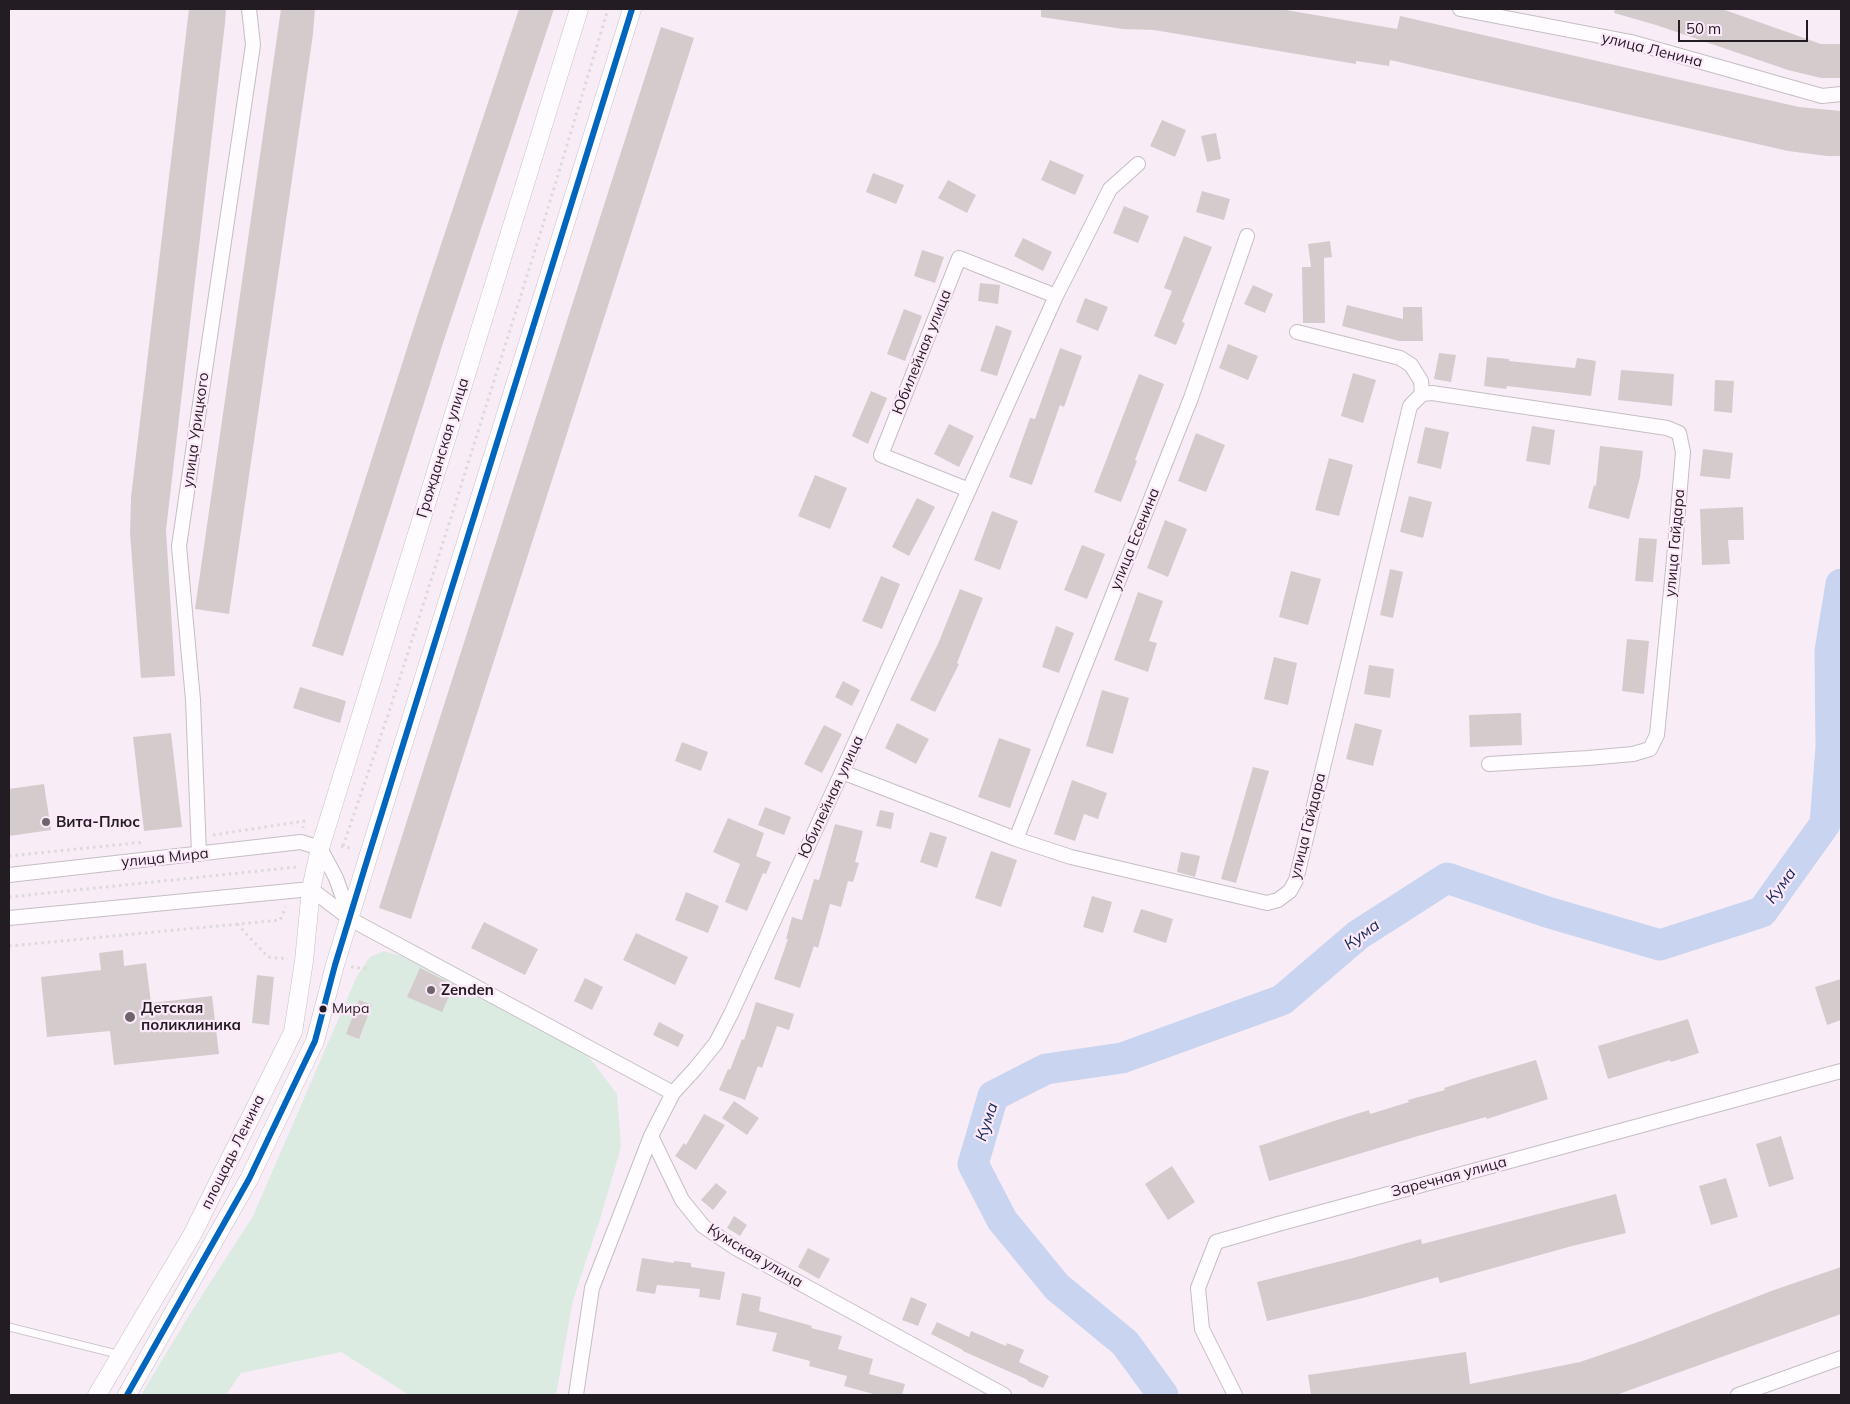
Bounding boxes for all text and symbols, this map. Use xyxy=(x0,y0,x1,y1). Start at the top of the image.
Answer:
scale bar xyxy=(1680,10,1810,42)
text: 50 m xyxy=(1686,19,1721,38)
street label: улица Ленина xyxy=(1600,29,1704,71)
street label: Юбилейная улица xyxy=(889,287,955,417)
street label: улица Урицкого xyxy=(179,371,213,489)
street label: Гражданская улица xyxy=(413,376,473,520)
street label: улица Есенина xyxy=(1106,485,1164,593)
street label: улица Гайдара xyxy=(1661,488,1689,598)
street label: Юбилейная улица xyxy=(795,733,867,861)
street label: улица Гайдара xyxy=(1286,771,1330,881)
place label: Вита-Плюс xyxy=(56,813,140,831)
marker: Вита-Плюс xyxy=(40,816,52,828)
street label: улица Мира xyxy=(120,844,210,872)
water label: Кума xyxy=(1762,864,1800,908)
water label: Кума xyxy=(1340,916,1384,954)
place label: Zenden xyxy=(441,981,494,999)
marker: Zenden xyxy=(425,984,437,996)
place label: Детская поликлиника xyxy=(141,999,241,1034)
place label: Мира xyxy=(332,1001,369,1017)
marker: Мира xyxy=(318,1004,328,1014)
marker: Детская поликлиника xyxy=(123,1010,137,1024)
street label: площадь Ленина xyxy=(197,1092,269,1212)
water label: Кума xyxy=(972,1100,1002,1144)
street label: Заречная улица xyxy=(1389,1153,1509,1201)
street label: Кумская улица xyxy=(704,1220,806,1292)

